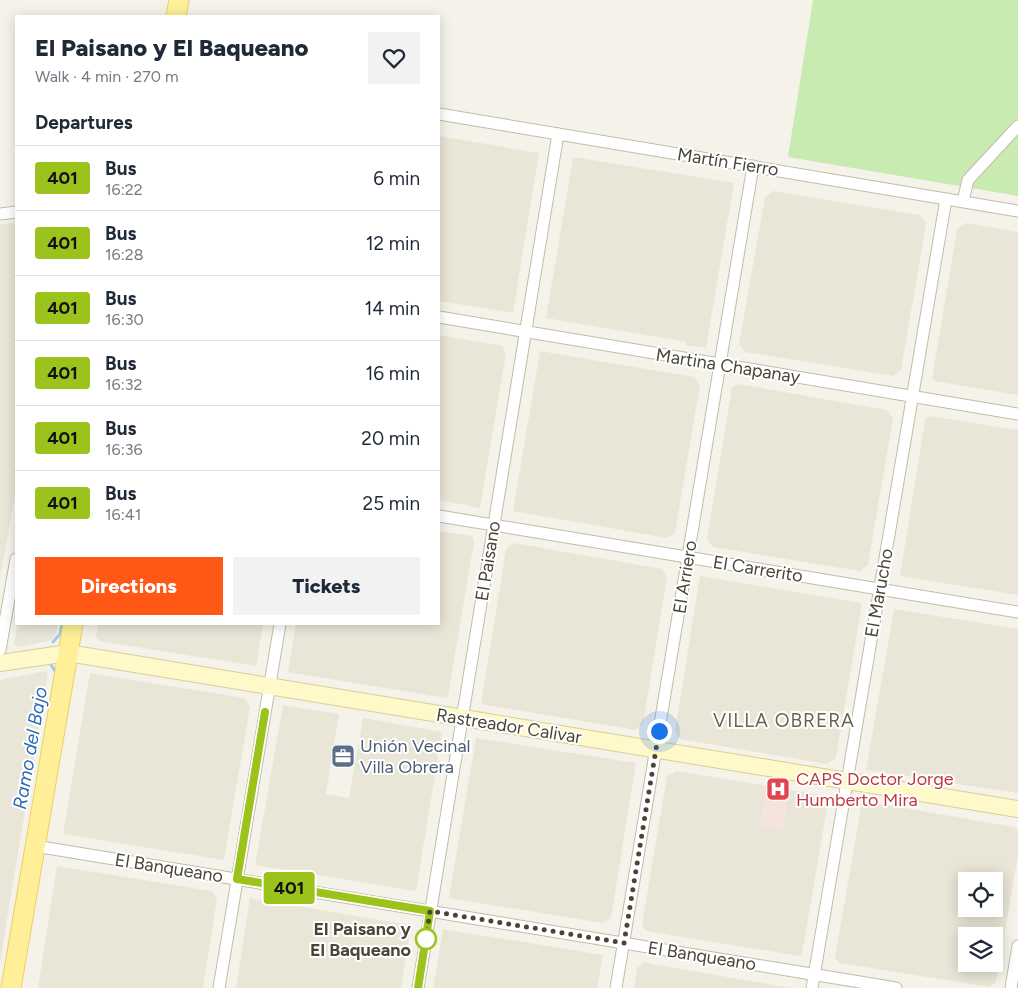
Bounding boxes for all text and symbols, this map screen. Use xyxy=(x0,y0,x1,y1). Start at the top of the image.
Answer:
button: heart xyxy=(368,32,420,84)
text: El Paisano y El Baqueano xyxy=(35,33,309,62)
text: Walk · 4 min · 270 m xyxy=(35,67,179,86)
text: Departures xyxy=(35,111,133,134)
street label: Martín Fierro xyxy=(676,143,780,181)
text: Bus xyxy=(105,157,136,180)
text: 401 xyxy=(47,167,78,189)
text: 6 min xyxy=(373,167,420,190)
text: 16:22 xyxy=(105,180,143,199)
text: Bus xyxy=(105,222,136,245)
text: 401 xyxy=(47,232,78,254)
text: 12 min xyxy=(366,232,420,255)
text: 16:28 xyxy=(105,245,143,264)
text: Bus xyxy=(105,287,136,310)
text: 401 xyxy=(47,297,78,319)
text: 14 min xyxy=(364,297,420,320)
text: 16:30 xyxy=(105,310,144,329)
street label: Martina Chapanay xyxy=(654,344,802,388)
text: Bus xyxy=(105,352,136,375)
text: 401 xyxy=(47,362,78,384)
text: 16 min xyxy=(366,362,420,385)
text: 16:32 xyxy=(105,375,142,394)
text: Bus xyxy=(105,417,136,440)
text: 401 xyxy=(47,427,78,449)
text: 20 min xyxy=(361,427,420,450)
text: 16:36 xyxy=(105,440,142,459)
text: Bus xyxy=(105,482,136,505)
text: 401 xyxy=(47,492,78,514)
text: 25 min xyxy=(363,492,420,515)
text: 16:41 xyxy=(105,505,141,524)
street label: El Paisano xyxy=(471,519,505,603)
street label: El Arriero xyxy=(668,539,702,615)
street label: El Marucho xyxy=(860,547,898,639)
street label: El Carrerito xyxy=(711,551,805,587)
button: Directions xyxy=(35,557,223,615)
button: Tickets xyxy=(233,557,420,615)
water label: Ramo del Bajo xyxy=(8,685,52,811)
street label: Rastreador Calivar xyxy=(435,704,583,748)
district label: VILLA OBRERA xyxy=(713,709,855,732)
your location xyxy=(647,719,672,744)
place label: Unión Vecinal Villa Obrera xyxy=(360,735,471,778)
office icon: Unión Vecinal Villa Obrera xyxy=(330,743,356,769)
place label: CAPS Doctor Jorge Humberto Mira xyxy=(796,768,954,811)
hospital icon: CAPS Doctor Jorge Humberto Mira xyxy=(765,776,791,802)
street label: El Banqueano xyxy=(113,849,225,887)
line badge: 401 xyxy=(260,872,318,904)
map controls xyxy=(958,872,1003,972)
button: locate xyxy=(958,872,1003,917)
text: 401 xyxy=(274,877,304,899)
place label: El Paisano y El Baqueano xyxy=(310,918,412,961)
button: layers xyxy=(958,927,1003,972)
marker: El Paisano y El Baqueano xyxy=(415,928,437,950)
street label: El Banqueano xyxy=(646,937,758,975)

